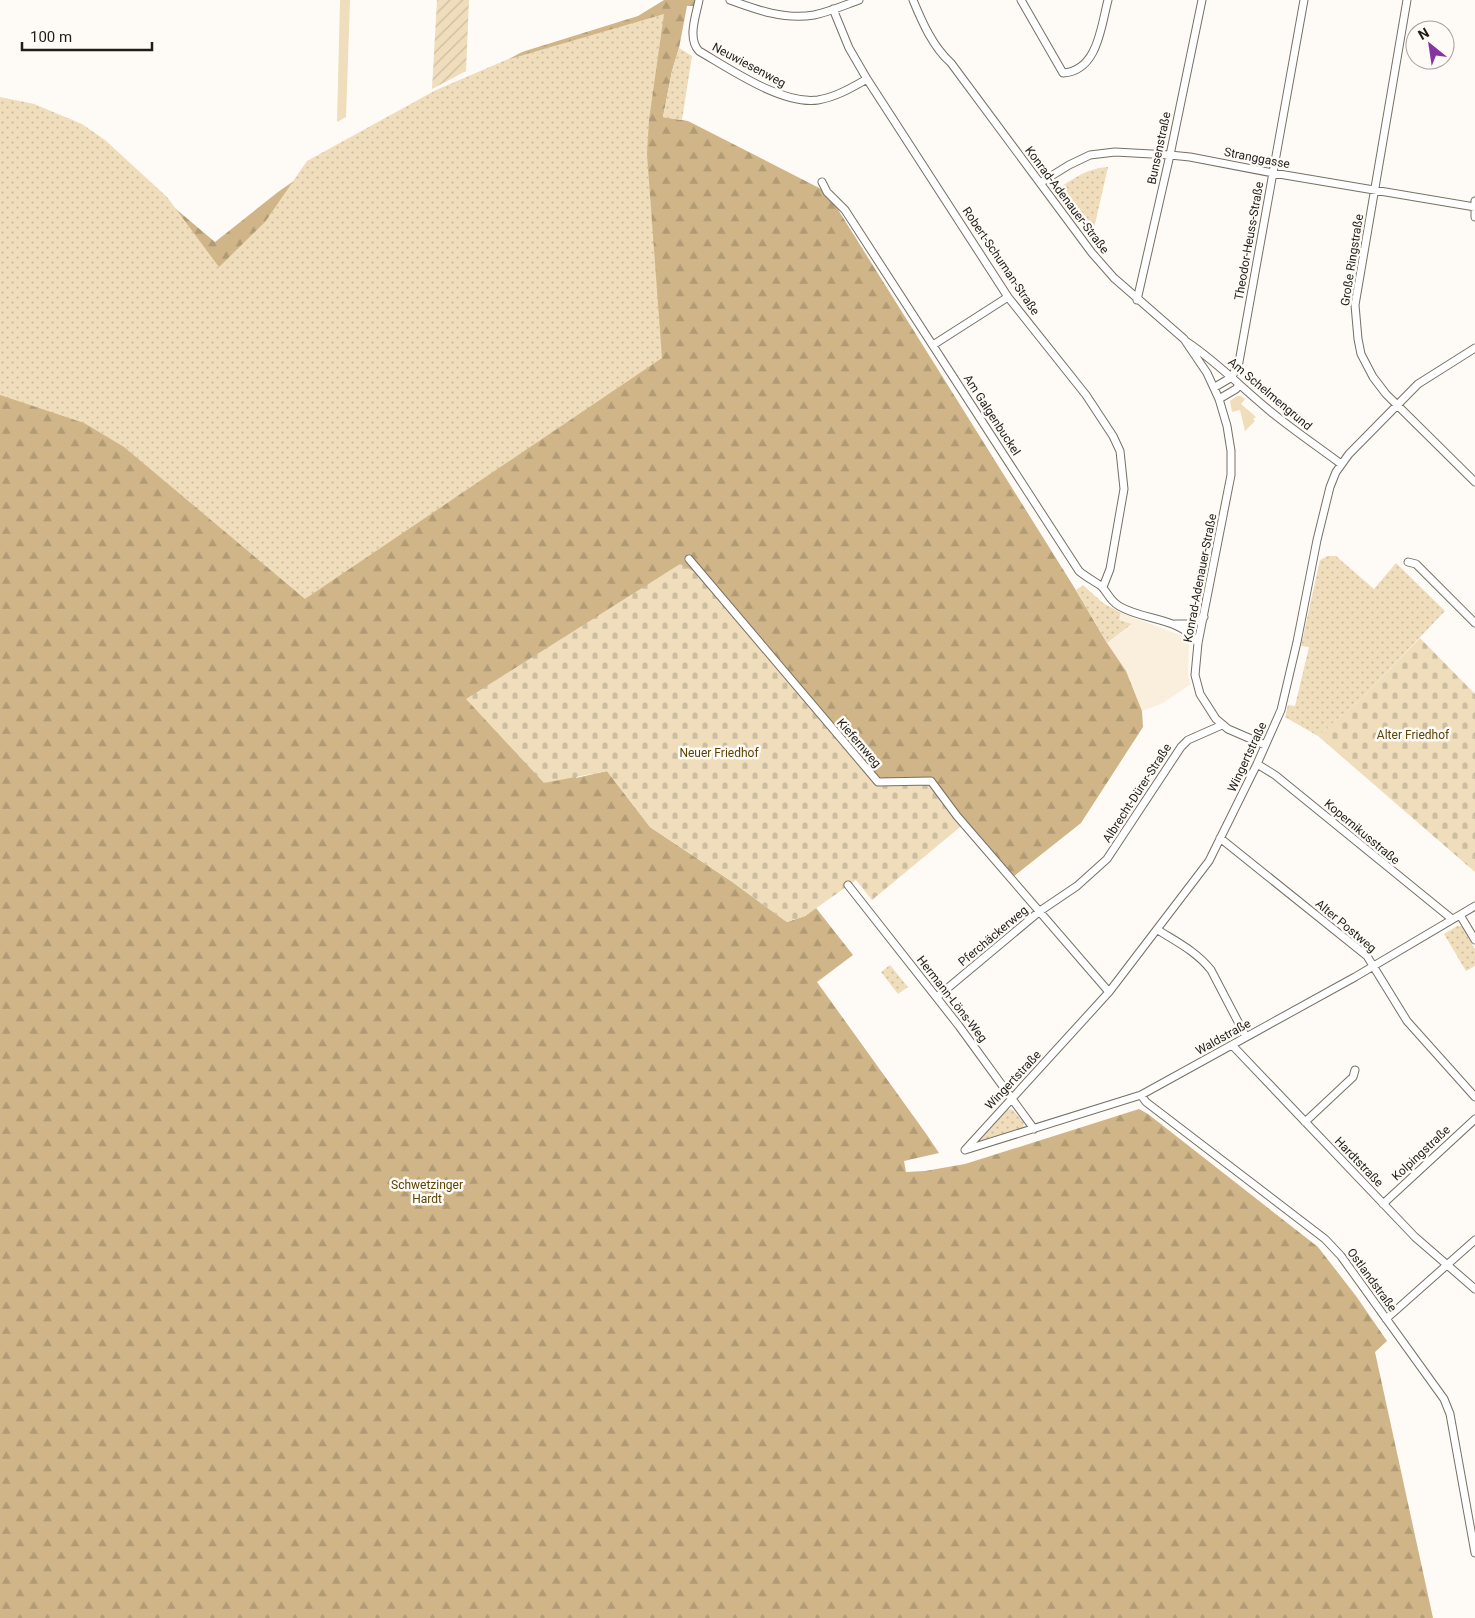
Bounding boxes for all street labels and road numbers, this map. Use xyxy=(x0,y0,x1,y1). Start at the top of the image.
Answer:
street label: Neuwiesenweg xyxy=(710,40,788,90)
street label: Bunsenstraße xyxy=(1144,110,1174,186)
street label: Konrad-Adenauer-Straße xyxy=(1022,144,1112,256)
street label: Stranggasse xyxy=(1223,145,1291,171)
street label: Theodor-Heuss-Straße xyxy=(1232,181,1266,301)
street label: Robert-Schuman-Straße xyxy=(960,204,1042,318)
street label: Große Ringstraße xyxy=(1338,213,1366,307)
street label: Am Schelmengrund xyxy=(1225,355,1315,433)
street label: Am Galgenbuckel xyxy=(961,372,1023,458)
street label: Konrad-Adenauer-Straße xyxy=(1181,513,1219,643)
street label: Kiefernweg xyxy=(834,716,884,770)
street label: Wingertstraße xyxy=(1225,720,1269,794)
street label: Albrecht-Dürer-Straße xyxy=(1100,741,1174,845)
street label: Kopernikusstraße xyxy=(1322,796,1402,868)
street label: Alter Postweg xyxy=(1313,897,1379,955)
street label: Pferchäckerweg xyxy=(955,903,1031,969)
street label: Hermann-Löns-Weg xyxy=(914,953,990,1045)
street label: Waldstraße xyxy=(1193,1016,1253,1058)
street label: Wingertstraße xyxy=(982,1048,1044,1112)
street label: Kolpingstraße xyxy=(1389,1123,1453,1183)
street label: Hardtstraße xyxy=(1332,1134,1386,1190)
street label: Ostlandstraße xyxy=(1344,1245,1400,1315)

